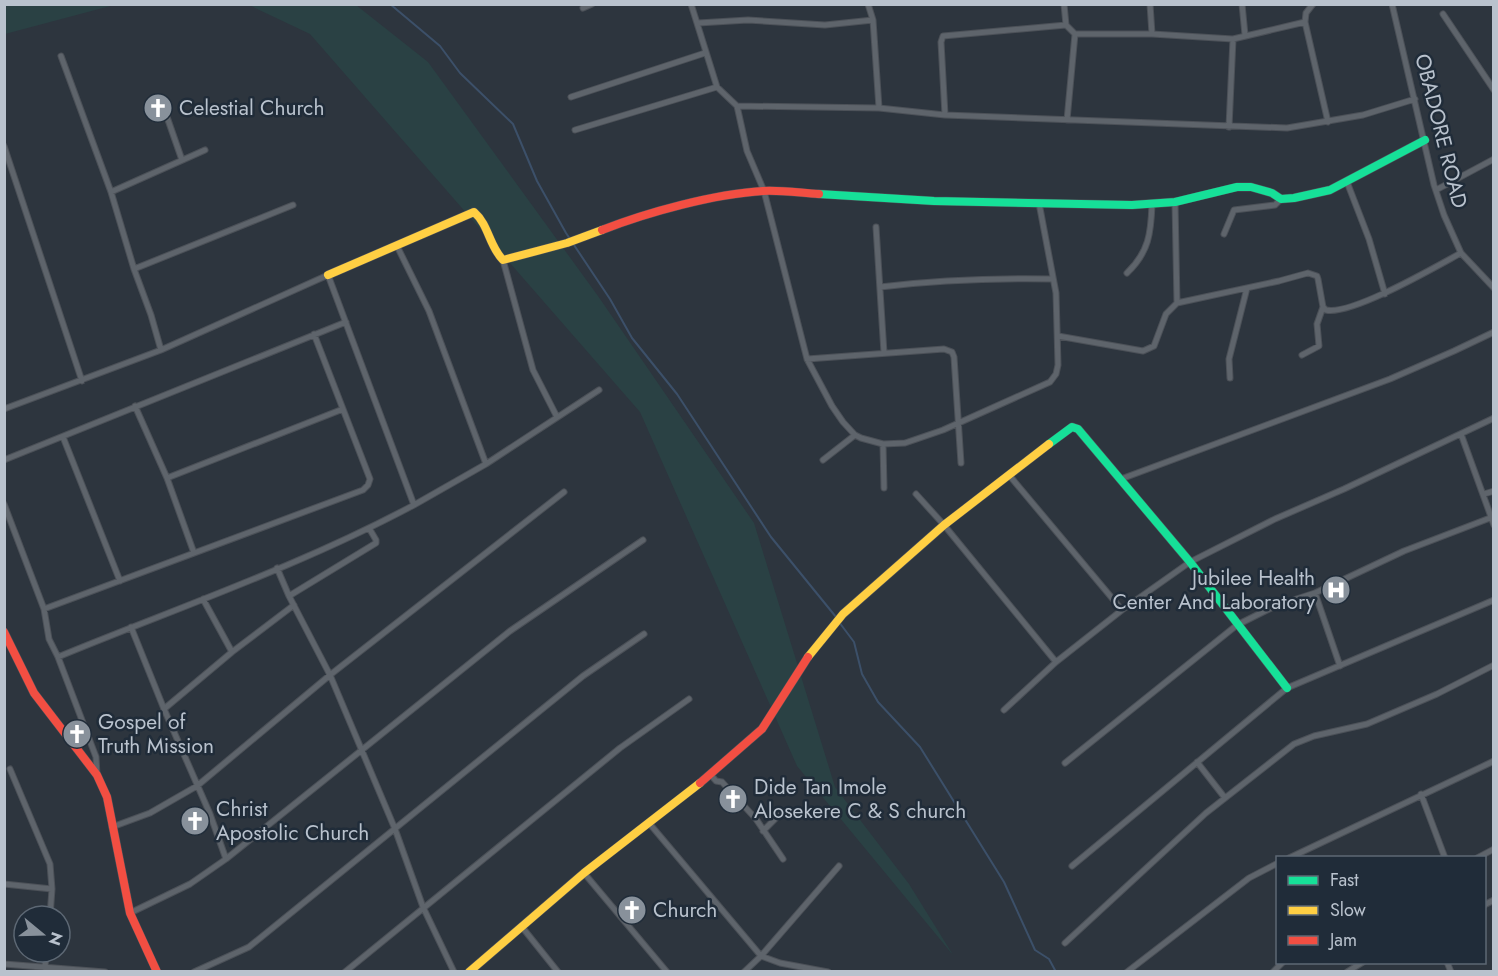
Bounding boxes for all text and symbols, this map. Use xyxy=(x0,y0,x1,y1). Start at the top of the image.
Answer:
street label: OBADORE ROAD xyxy=(1407,51,1475,211)
church icon: Celestial Church xyxy=(142,92,174,124)
place label: Celestial Church xyxy=(179,93,324,123)
place label: Jubilee Health Center And Laboratory xyxy=(1112,563,1316,617)
hospital icon: Jubilee Health Center And Laboratory xyxy=(1320,574,1352,606)
place label: Gospel of Truth Mission xyxy=(98,707,214,761)
church icon: Gospel of Truth Mission xyxy=(61,718,93,750)
place label: Dide Tan Imole Alosekere C & S church xyxy=(754,772,966,826)
church icon: Dide Tan Imole Alosekere C & S church xyxy=(717,783,749,815)
place label: Christ Apostolic Church xyxy=(216,794,369,848)
church icon: Christ Apostolic Church xyxy=(179,805,211,837)
legend xyxy=(1276,856,1486,964)
text: Fast xyxy=(1330,867,1359,893)
church icon: Church xyxy=(616,894,648,926)
place label: Church xyxy=(653,895,717,925)
text: Slow xyxy=(1330,897,1367,923)
north arrow xyxy=(12,904,72,964)
text: Jam xyxy=(1328,927,1357,953)
text: N xyxy=(43,929,69,948)

